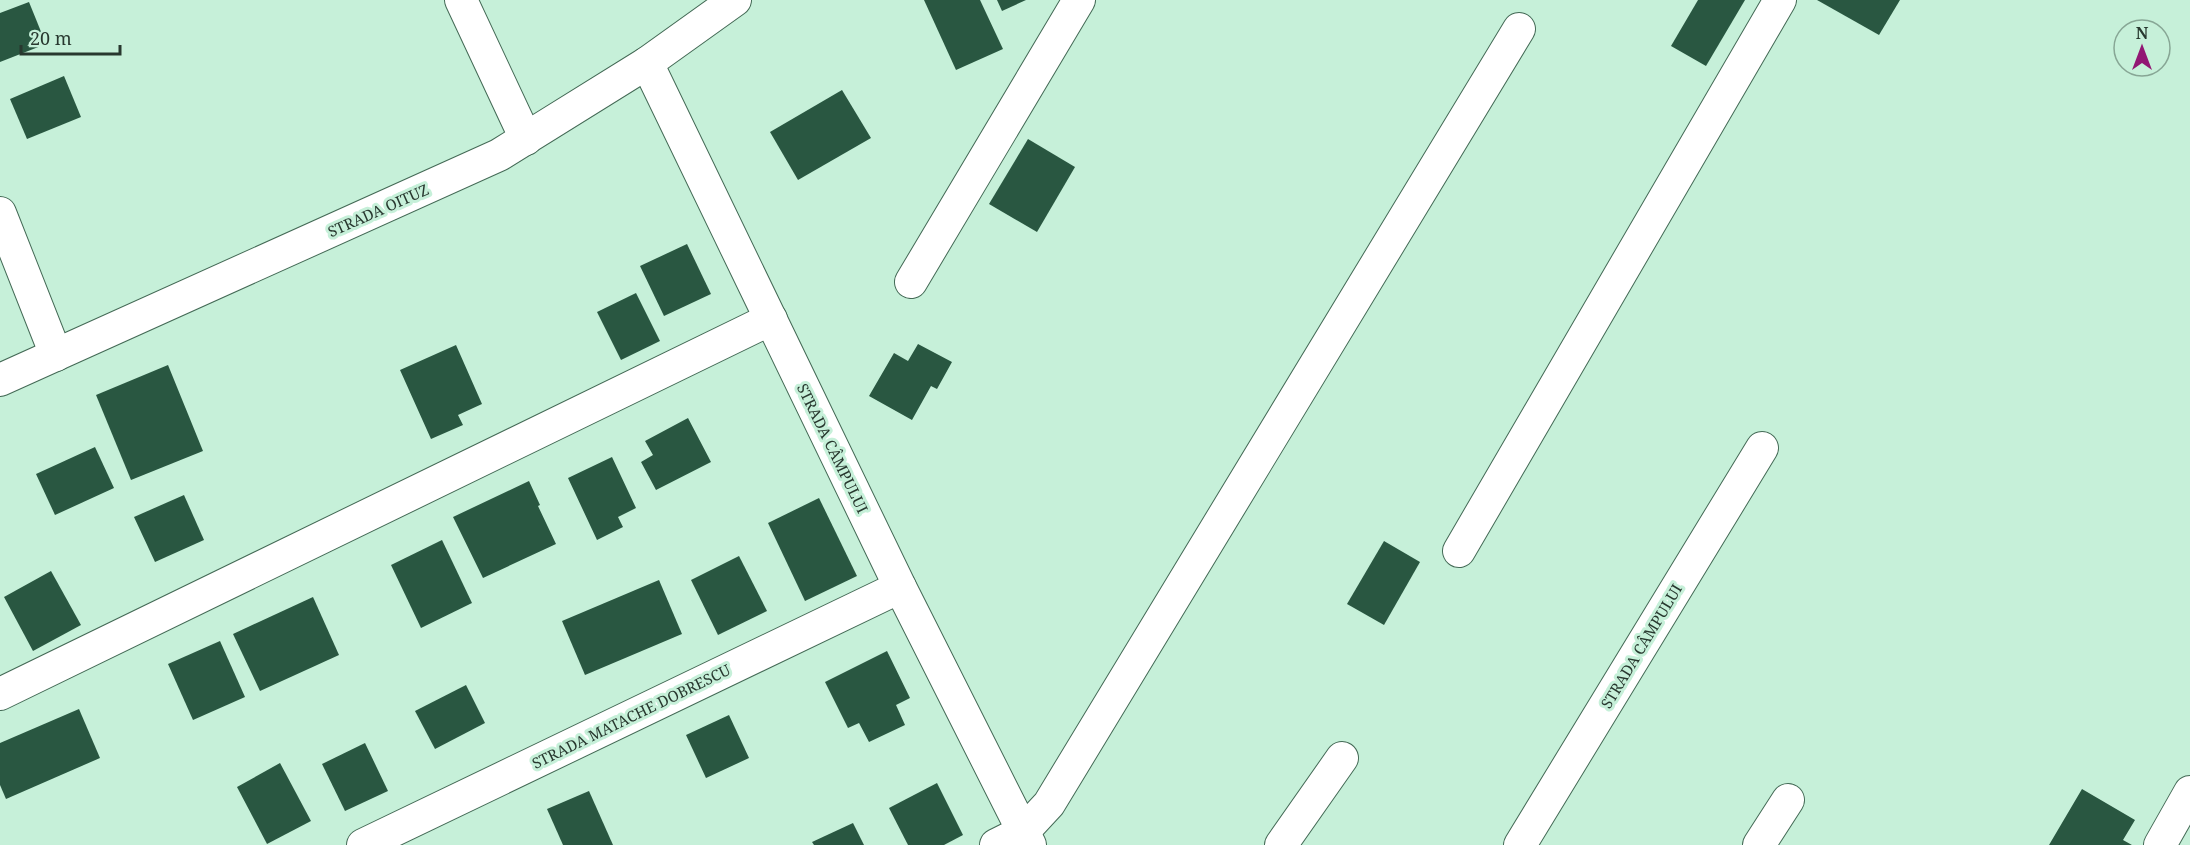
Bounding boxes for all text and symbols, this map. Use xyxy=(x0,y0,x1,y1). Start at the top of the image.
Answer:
scale bar xyxy=(21,18,120,56)
north arrow xyxy=(2112,18,2172,78)
text: N xyxy=(2136,22,2149,44)
text: 20 m xyxy=(30,26,72,50)
street label: STRADA OITUZ xyxy=(325,179,432,241)
street label: STRADA CÂMPULUI xyxy=(793,380,873,516)
street label: STRADA CÂMPULUI xyxy=(1596,580,1686,712)
street label: STRADA MATACHE DOBRESCU xyxy=(528,659,734,773)

